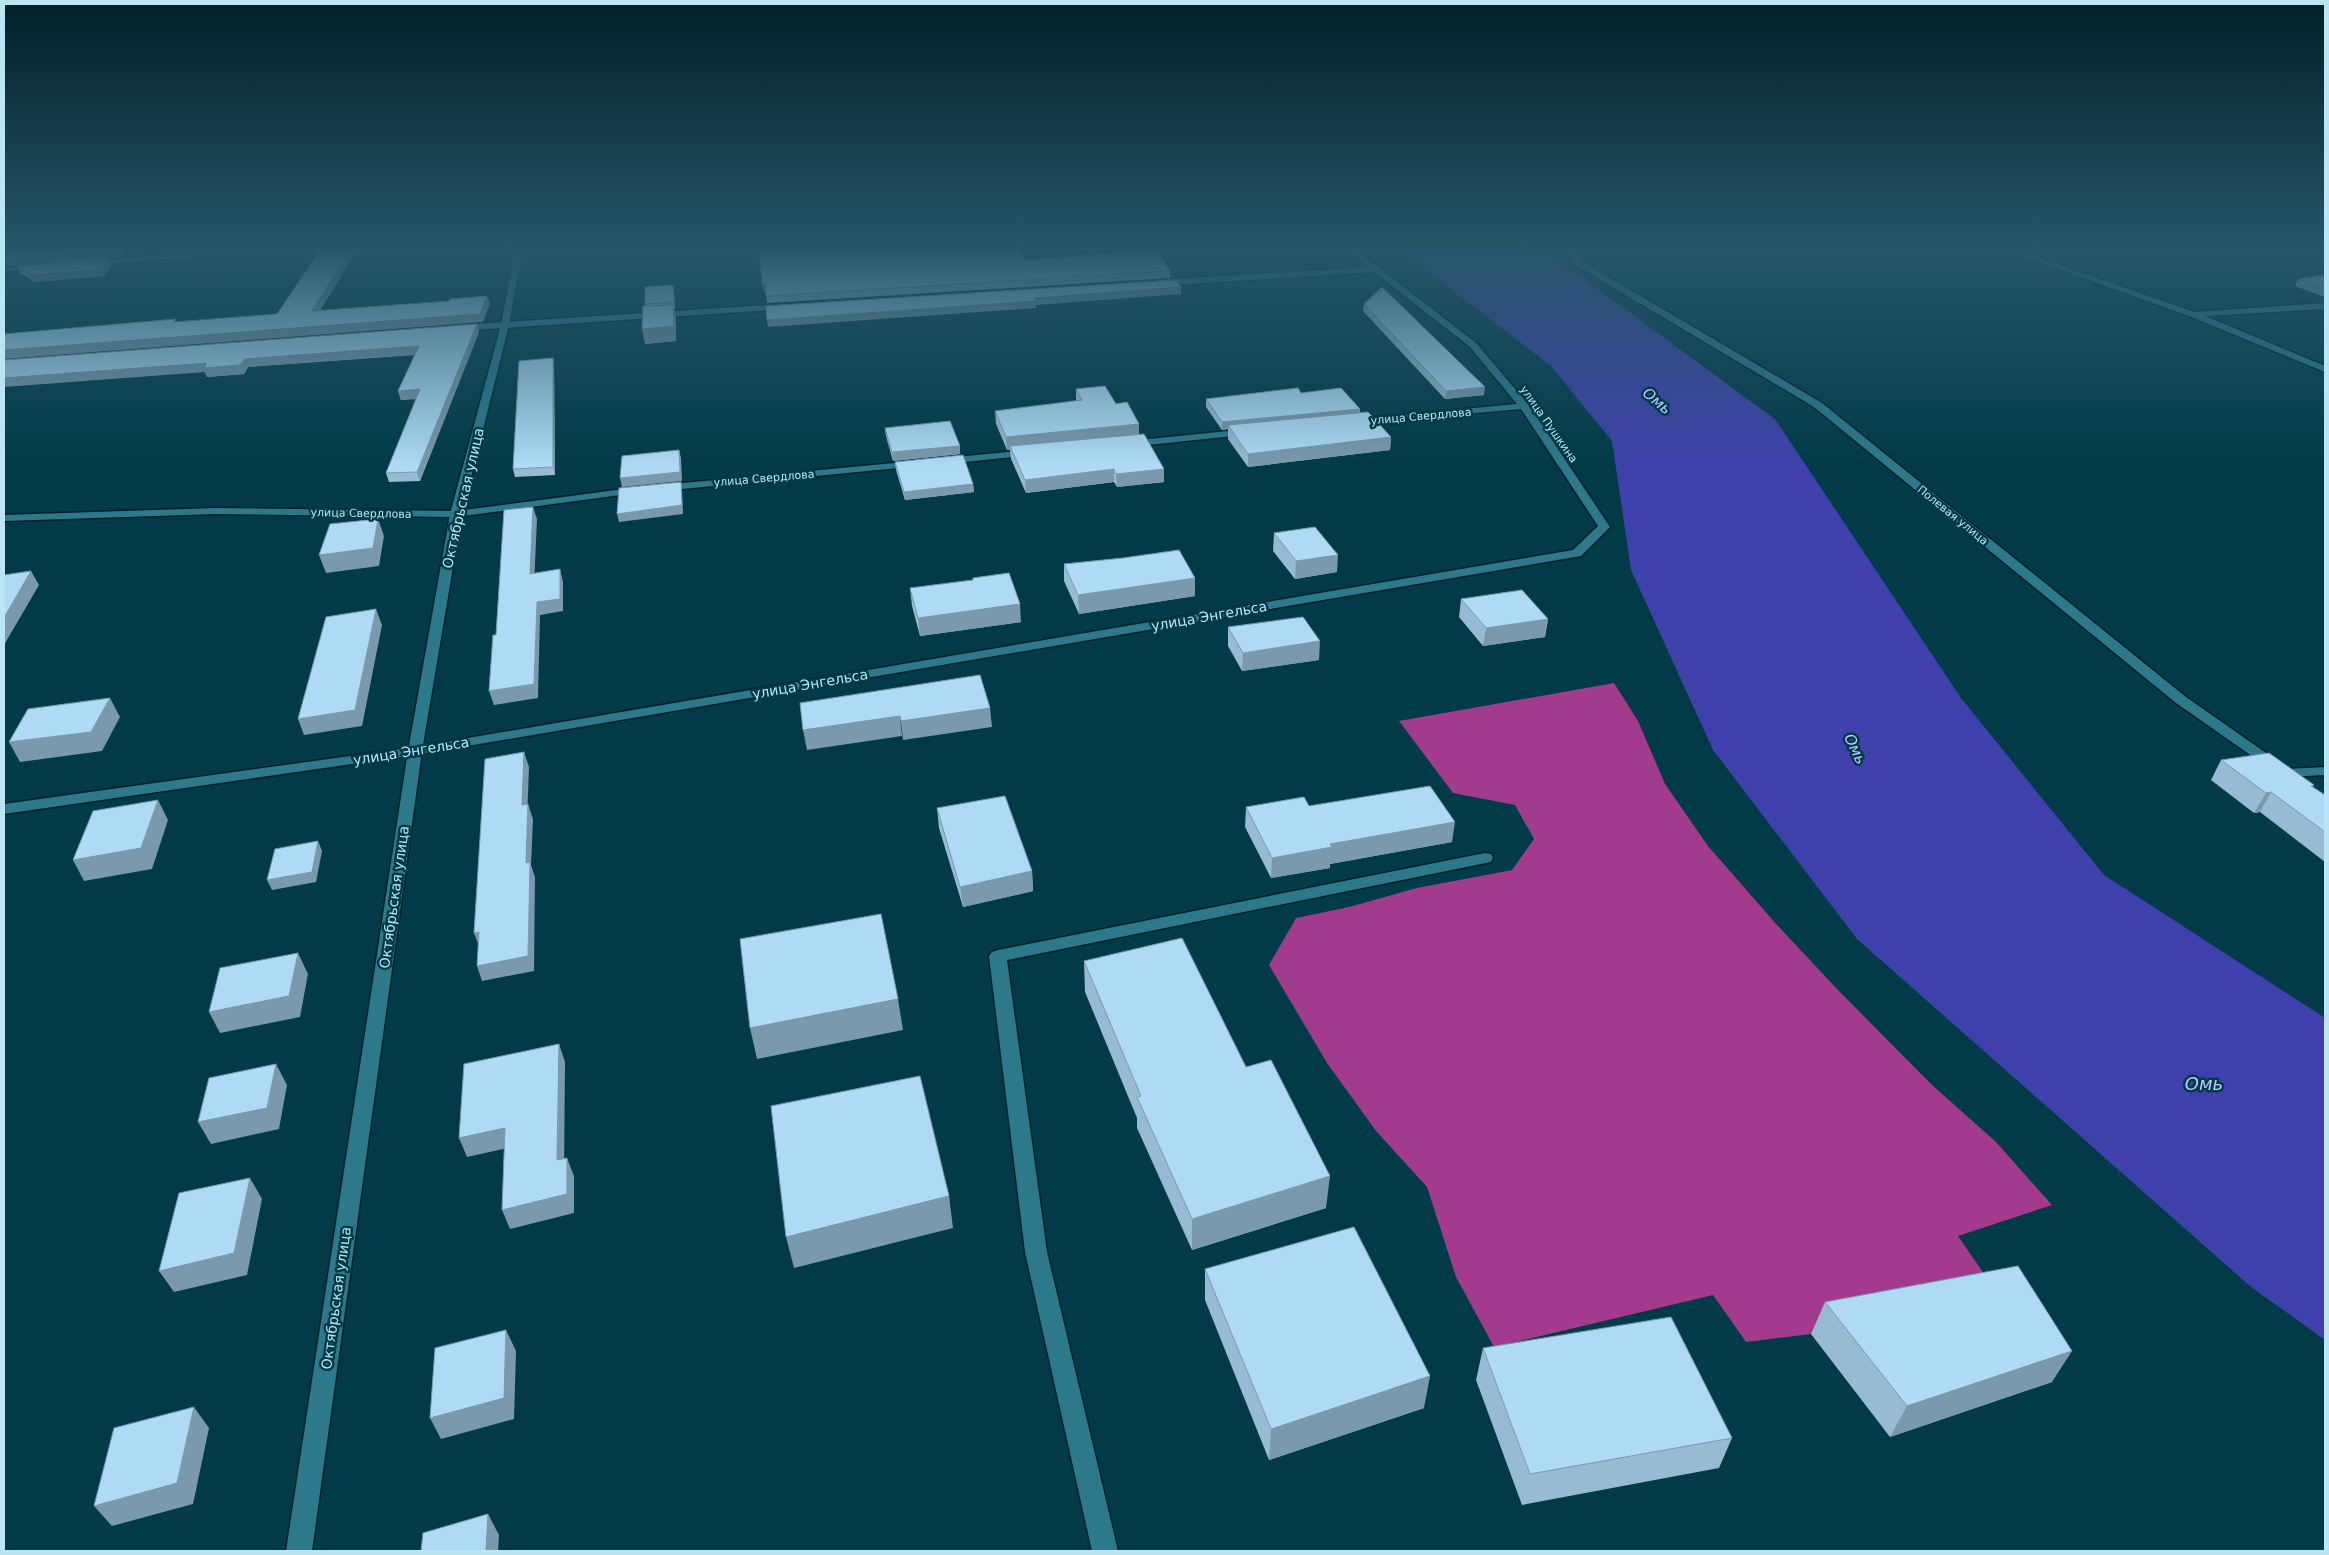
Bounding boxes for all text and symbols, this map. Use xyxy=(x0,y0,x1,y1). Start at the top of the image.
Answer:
street label: улица Пушкина xyxy=(1517,383,1580,465)
water label: Омь xyxy=(1639,384,1675,418)
street label: улица Свердлова xyxy=(1370,406,1472,427)
street label: Октябрьская улица xyxy=(439,426,487,570)
street label: улица Свердлова xyxy=(713,468,815,489)
street label: Полевая улица xyxy=(1915,483,1991,548)
street label: улица Свердлова xyxy=(310,506,412,521)
street label: улица Энгельса xyxy=(1150,598,1268,634)
street label: улица Энгельса xyxy=(751,666,869,702)
water label: Омь xyxy=(1840,731,1870,767)
street label: улица Энгельса xyxy=(352,734,470,768)
street label: Октябрьская улица xyxy=(376,825,412,969)
water label: Омь xyxy=(2185,1073,2223,1094)
street label: Октябрьская улица xyxy=(318,1226,354,1370)

